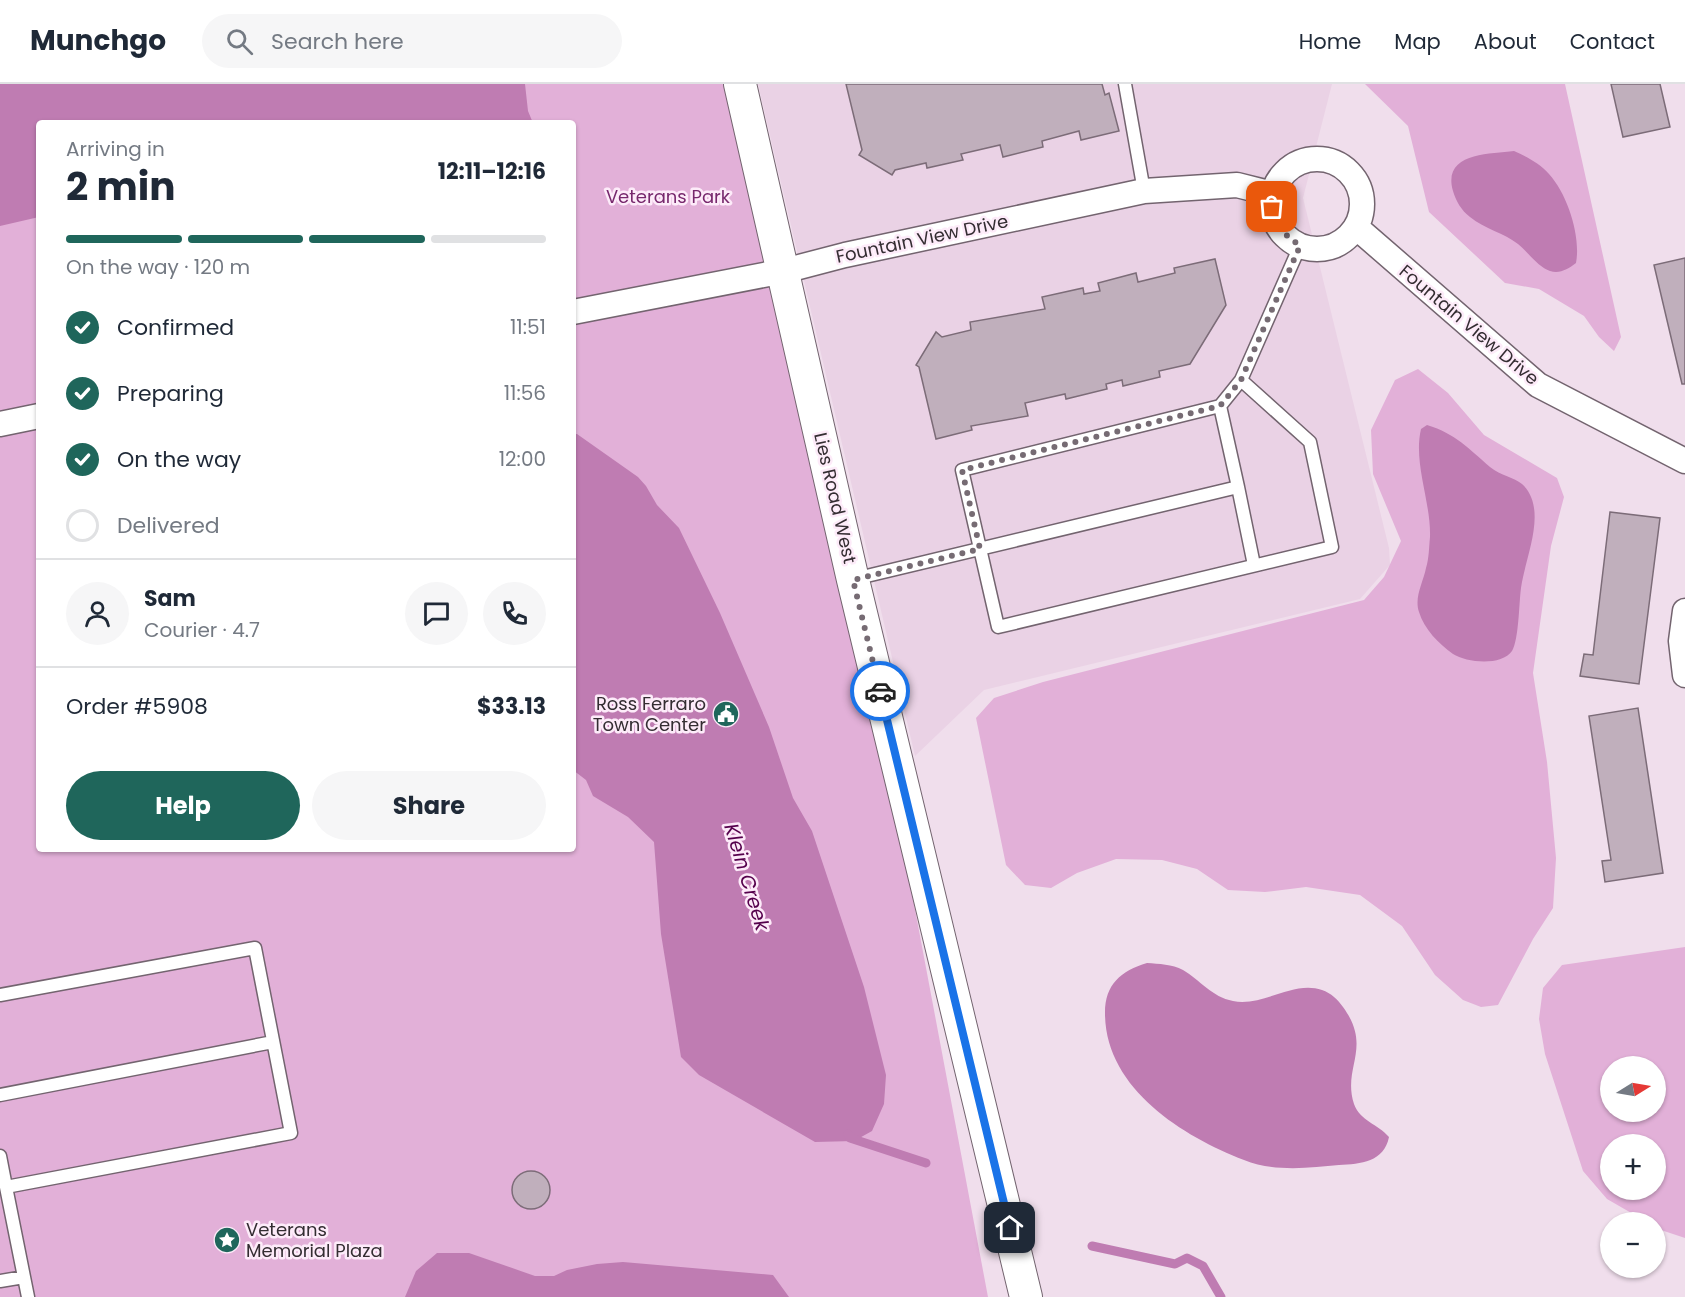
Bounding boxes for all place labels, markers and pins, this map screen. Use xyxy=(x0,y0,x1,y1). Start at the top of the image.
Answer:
pin xyxy=(1246,181,1297,232)
place label: Ross Ferraro Town Center xyxy=(593,691,706,737)
public building icon: Ross Ferraro Town Center xyxy=(711,699,741,729)
pin xyxy=(984,1202,1035,1253)
place label: Veterans Memorial Plaza xyxy=(246,1217,383,1263)
place icon: Veterans Memorial Plaza xyxy=(212,1225,242,1255)

